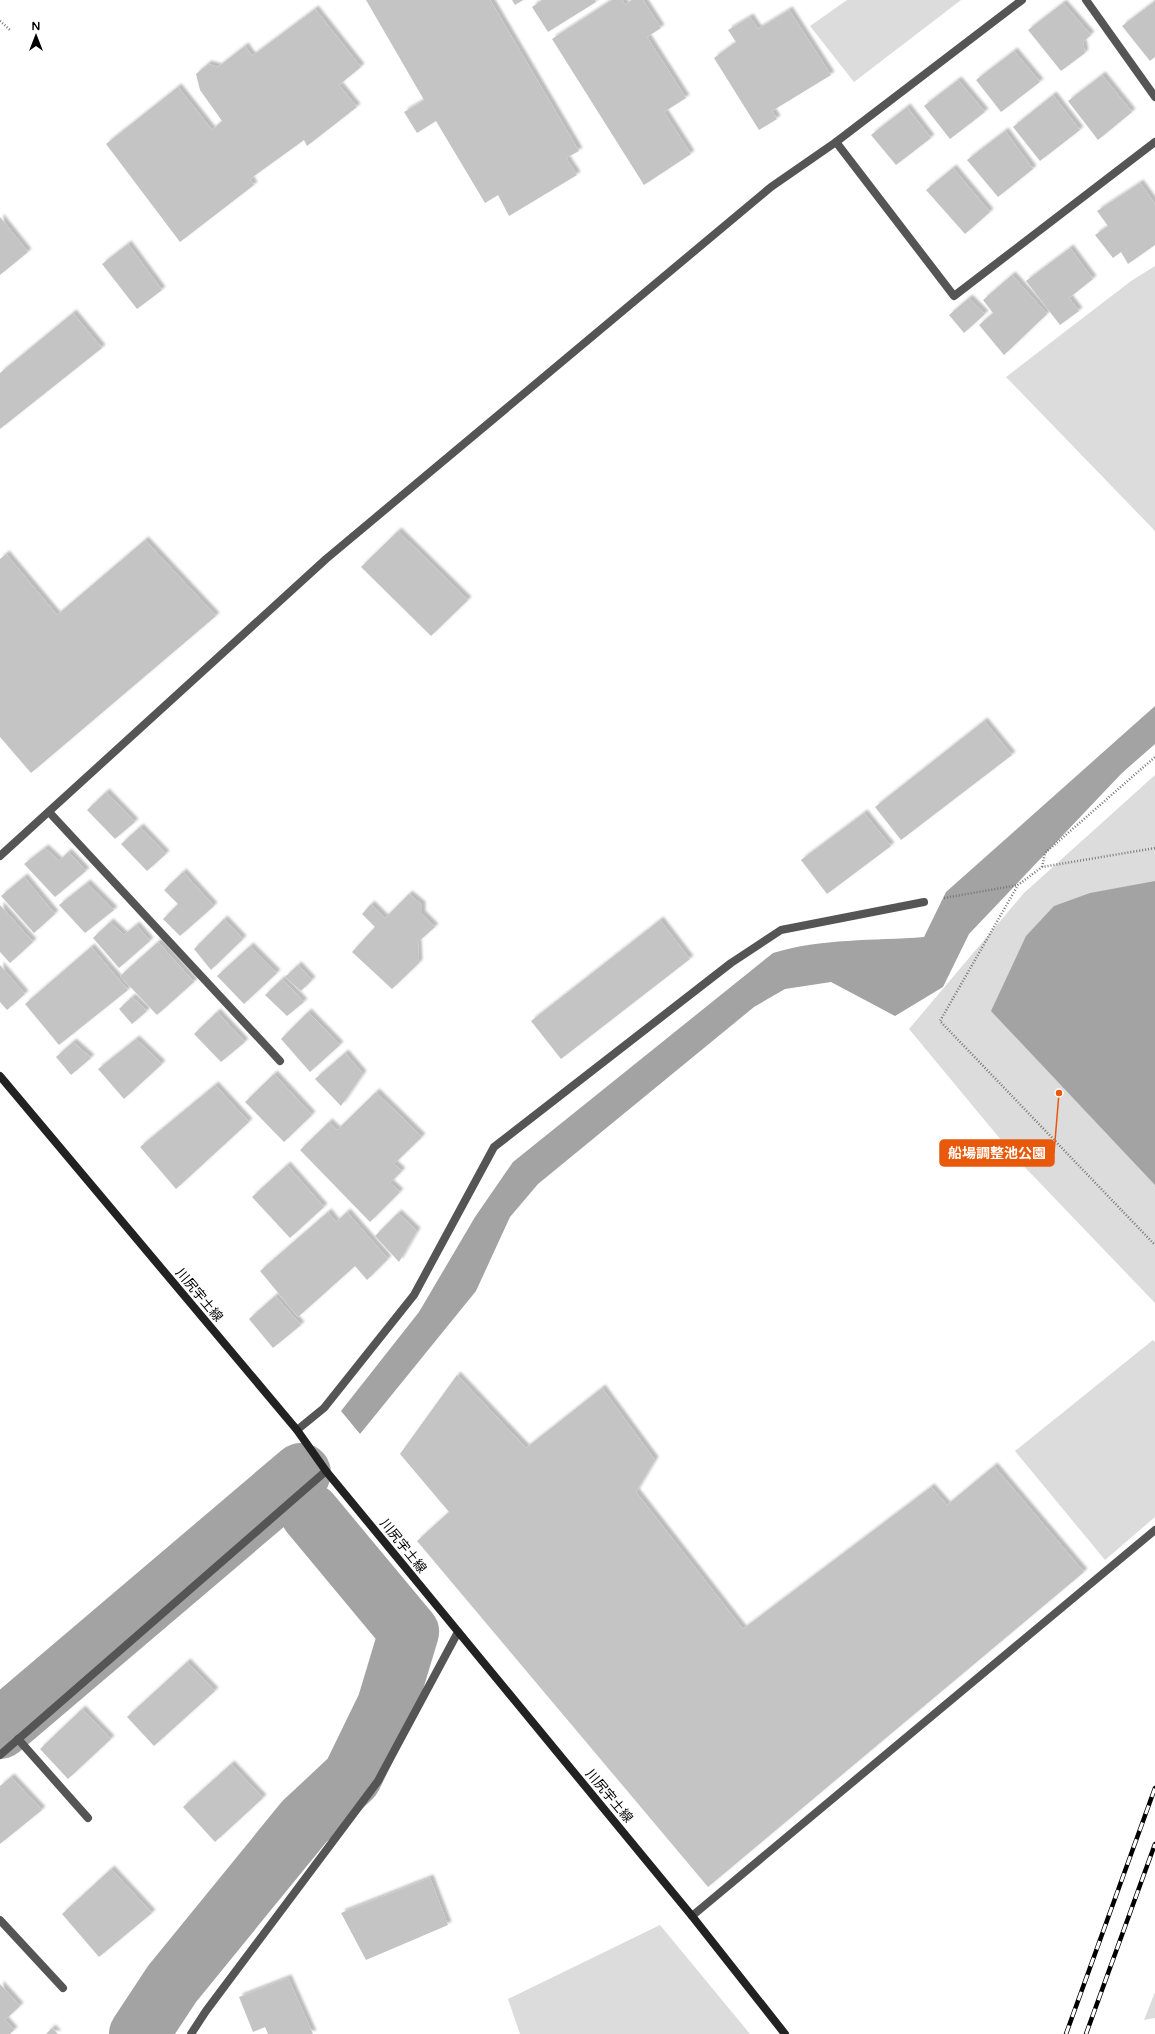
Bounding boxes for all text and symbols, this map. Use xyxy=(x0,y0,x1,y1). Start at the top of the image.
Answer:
north arrow xyxy=(16,16,56,56)
text: N xyxy=(32,20,40,33)
callout: 船場調整池公園 xyxy=(940,1140,1054,1166)
text: 船場調整池公園 xyxy=(948,1145,1046,1162)
street label: 川尻宇土線 xyxy=(172,1265,226,1325)
street label: 川尻宇土線 xyxy=(376,1516,430,1576)
street label: 川尻宇土線 xyxy=(582,1766,636,1826)

